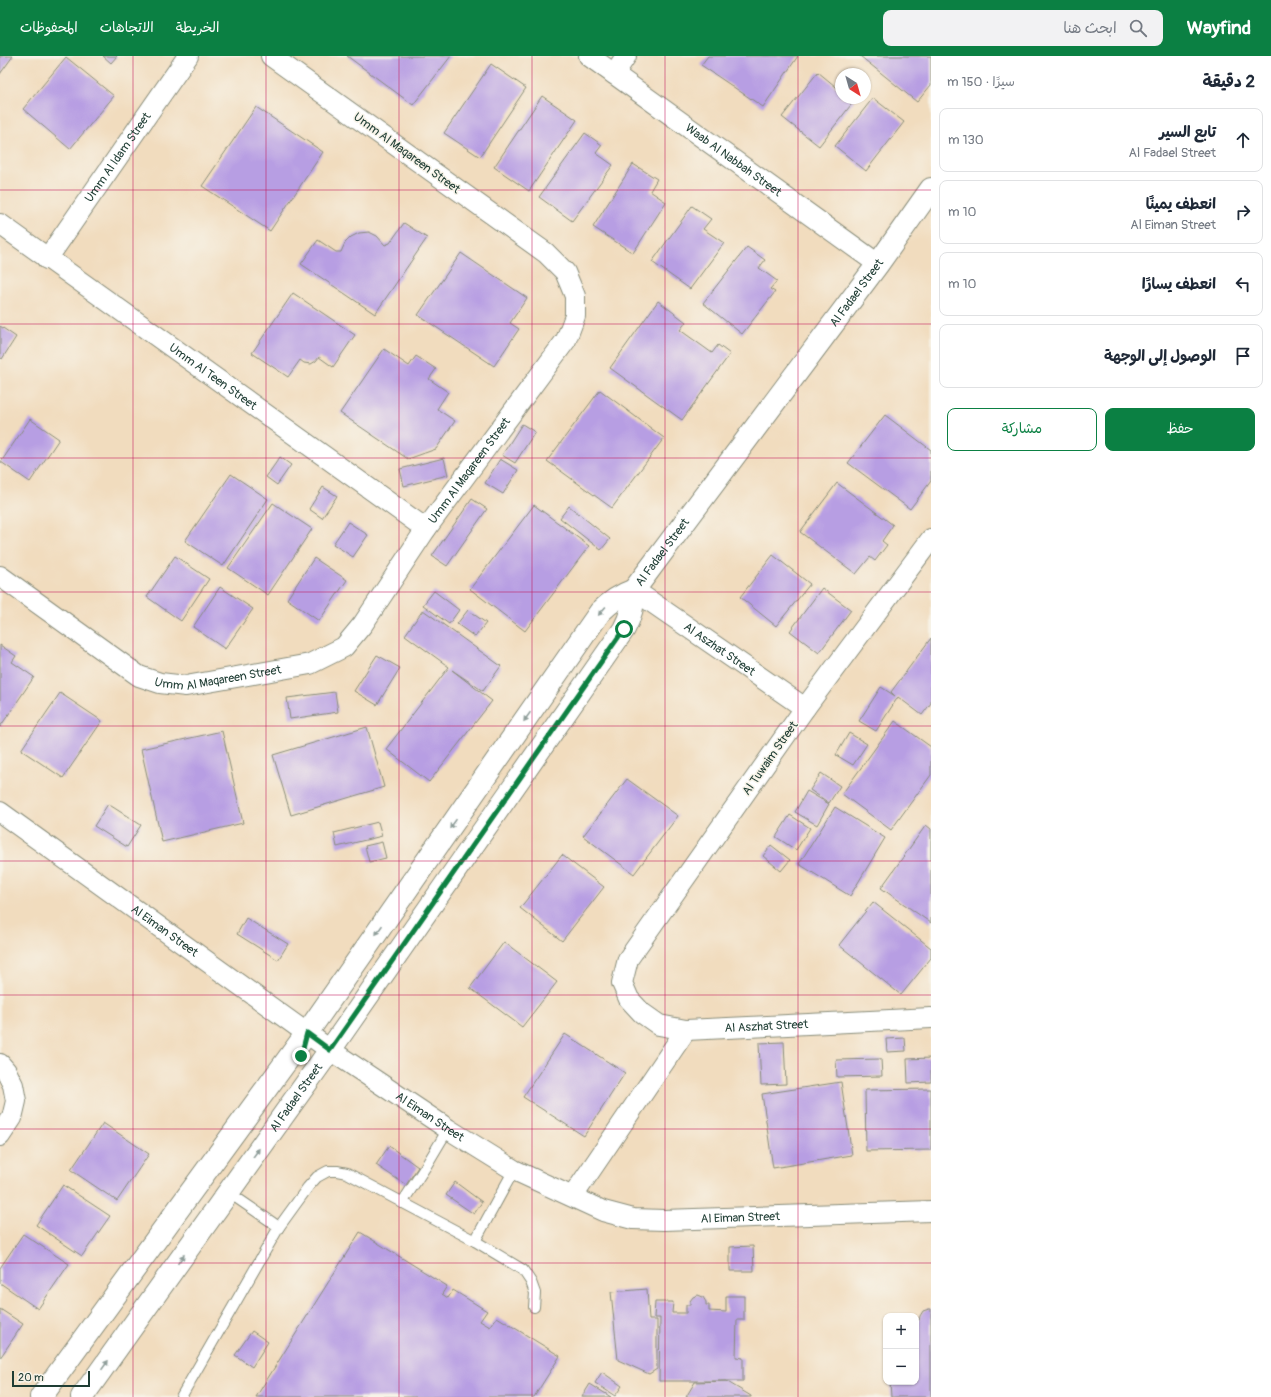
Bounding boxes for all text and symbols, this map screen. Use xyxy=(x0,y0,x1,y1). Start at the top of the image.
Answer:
search box xyxy=(883,10,1163,46)
text: Wayfind xyxy=(1187,16,1251,40)
icon: search xyxy=(1127,17,1149,39)
text: المحفوظات xyxy=(20,19,78,36)
text: الاتجاهات xyxy=(100,19,154,36)
text: الخريطة xyxy=(176,19,219,36)
text: ابحث هنا xyxy=(1063,19,1117,38)
north arrow xyxy=(835,68,871,104)
text: 2 دقيقة xyxy=(1203,71,1255,92)
text: سيرًا · 150 m xyxy=(947,74,1015,90)
street label: Umm Al Idam Street xyxy=(82,110,155,205)
street label: Umm Al Maqareen Street xyxy=(350,110,463,197)
street label: Waab Al Nabbah Street xyxy=(682,121,784,200)
text: تابع السير xyxy=(1159,123,1216,142)
icon: ahead xyxy=(1232,129,1254,151)
text: 130 m xyxy=(948,132,984,148)
text: Al Fadael Street xyxy=(1129,145,1216,161)
text: انعطف يمينًا xyxy=(1146,195,1216,214)
icon: right xyxy=(1232,201,1254,223)
text: 10 m xyxy=(948,204,976,220)
text: Al Eiman Street xyxy=(1130,217,1216,233)
street label: Al Fadael Street xyxy=(827,256,887,330)
icon: left xyxy=(1232,273,1254,295)
text: انعطف يسارًا xyxy=(1142,275,1216,294)
text: 10 m xyxy=(948,276,976,292)
street label: Umm Al Teen Street xyxy=(166,340,260,414)
icon: arrive xyxy=(1232,345,1254,367)
text: الوصول إلى الوجهة xyxy=(1104,347,1216,366)
button: مشاركة xyxy=(947,408,1097,451)
button: حفظ xyxy=(1105,408,1255,451)
street label: Umm Al Maqareen Street xyxy=(425,415,514,527)
street label: Al Fadael Street xyxy=(633,515,693,589)
one-way arrow xyxy=(598,605,607,616)
route start xyxy=(615,620,633,638)
street label: Al Aszhat Street xyxy=(681,620,758,679)
street label: Umm Al Maqareen Street xyxy=(152,662,283,694)
one-way arrow xyxy=(523,712,531,722)
street label: Al Tuwaim Street xyxy=(739,718,802,798)
one-way arrow xyxy=(449,819,457,829)
street label: Al Eiman Street xyxy=(128,902,201,961)
one-way arrow xyxy=(375,925,383,936)
street label: Al Aszhat Street xyxy=(724,1017,809,1036)
route end xyxy=(292,1047,310,1065)
street label: Al Fadael Street xyxy=(267,1061,326,1135)
street label: Al Eiman Street xyxy=(392,1089,467,1145)
one-way arrow xyxy=(252,1148,260,1159)
street label: Al Eiman Street xyxy=(700,1209,780,1227)
one-way arrow xyxy=(176,1254,185,1265)
map controls xyxy=(883,1313,919,1385)
button: + xyxy=(883,1313,919,1349)
button: − xyxy=(883,1349,919,1385)
one-way arrow xyxy=(101,1360,109,1371)
scale bar xyxy=(12,1369,90,1388)
text: 20 m xyxy=(18,1371,44,1384)

